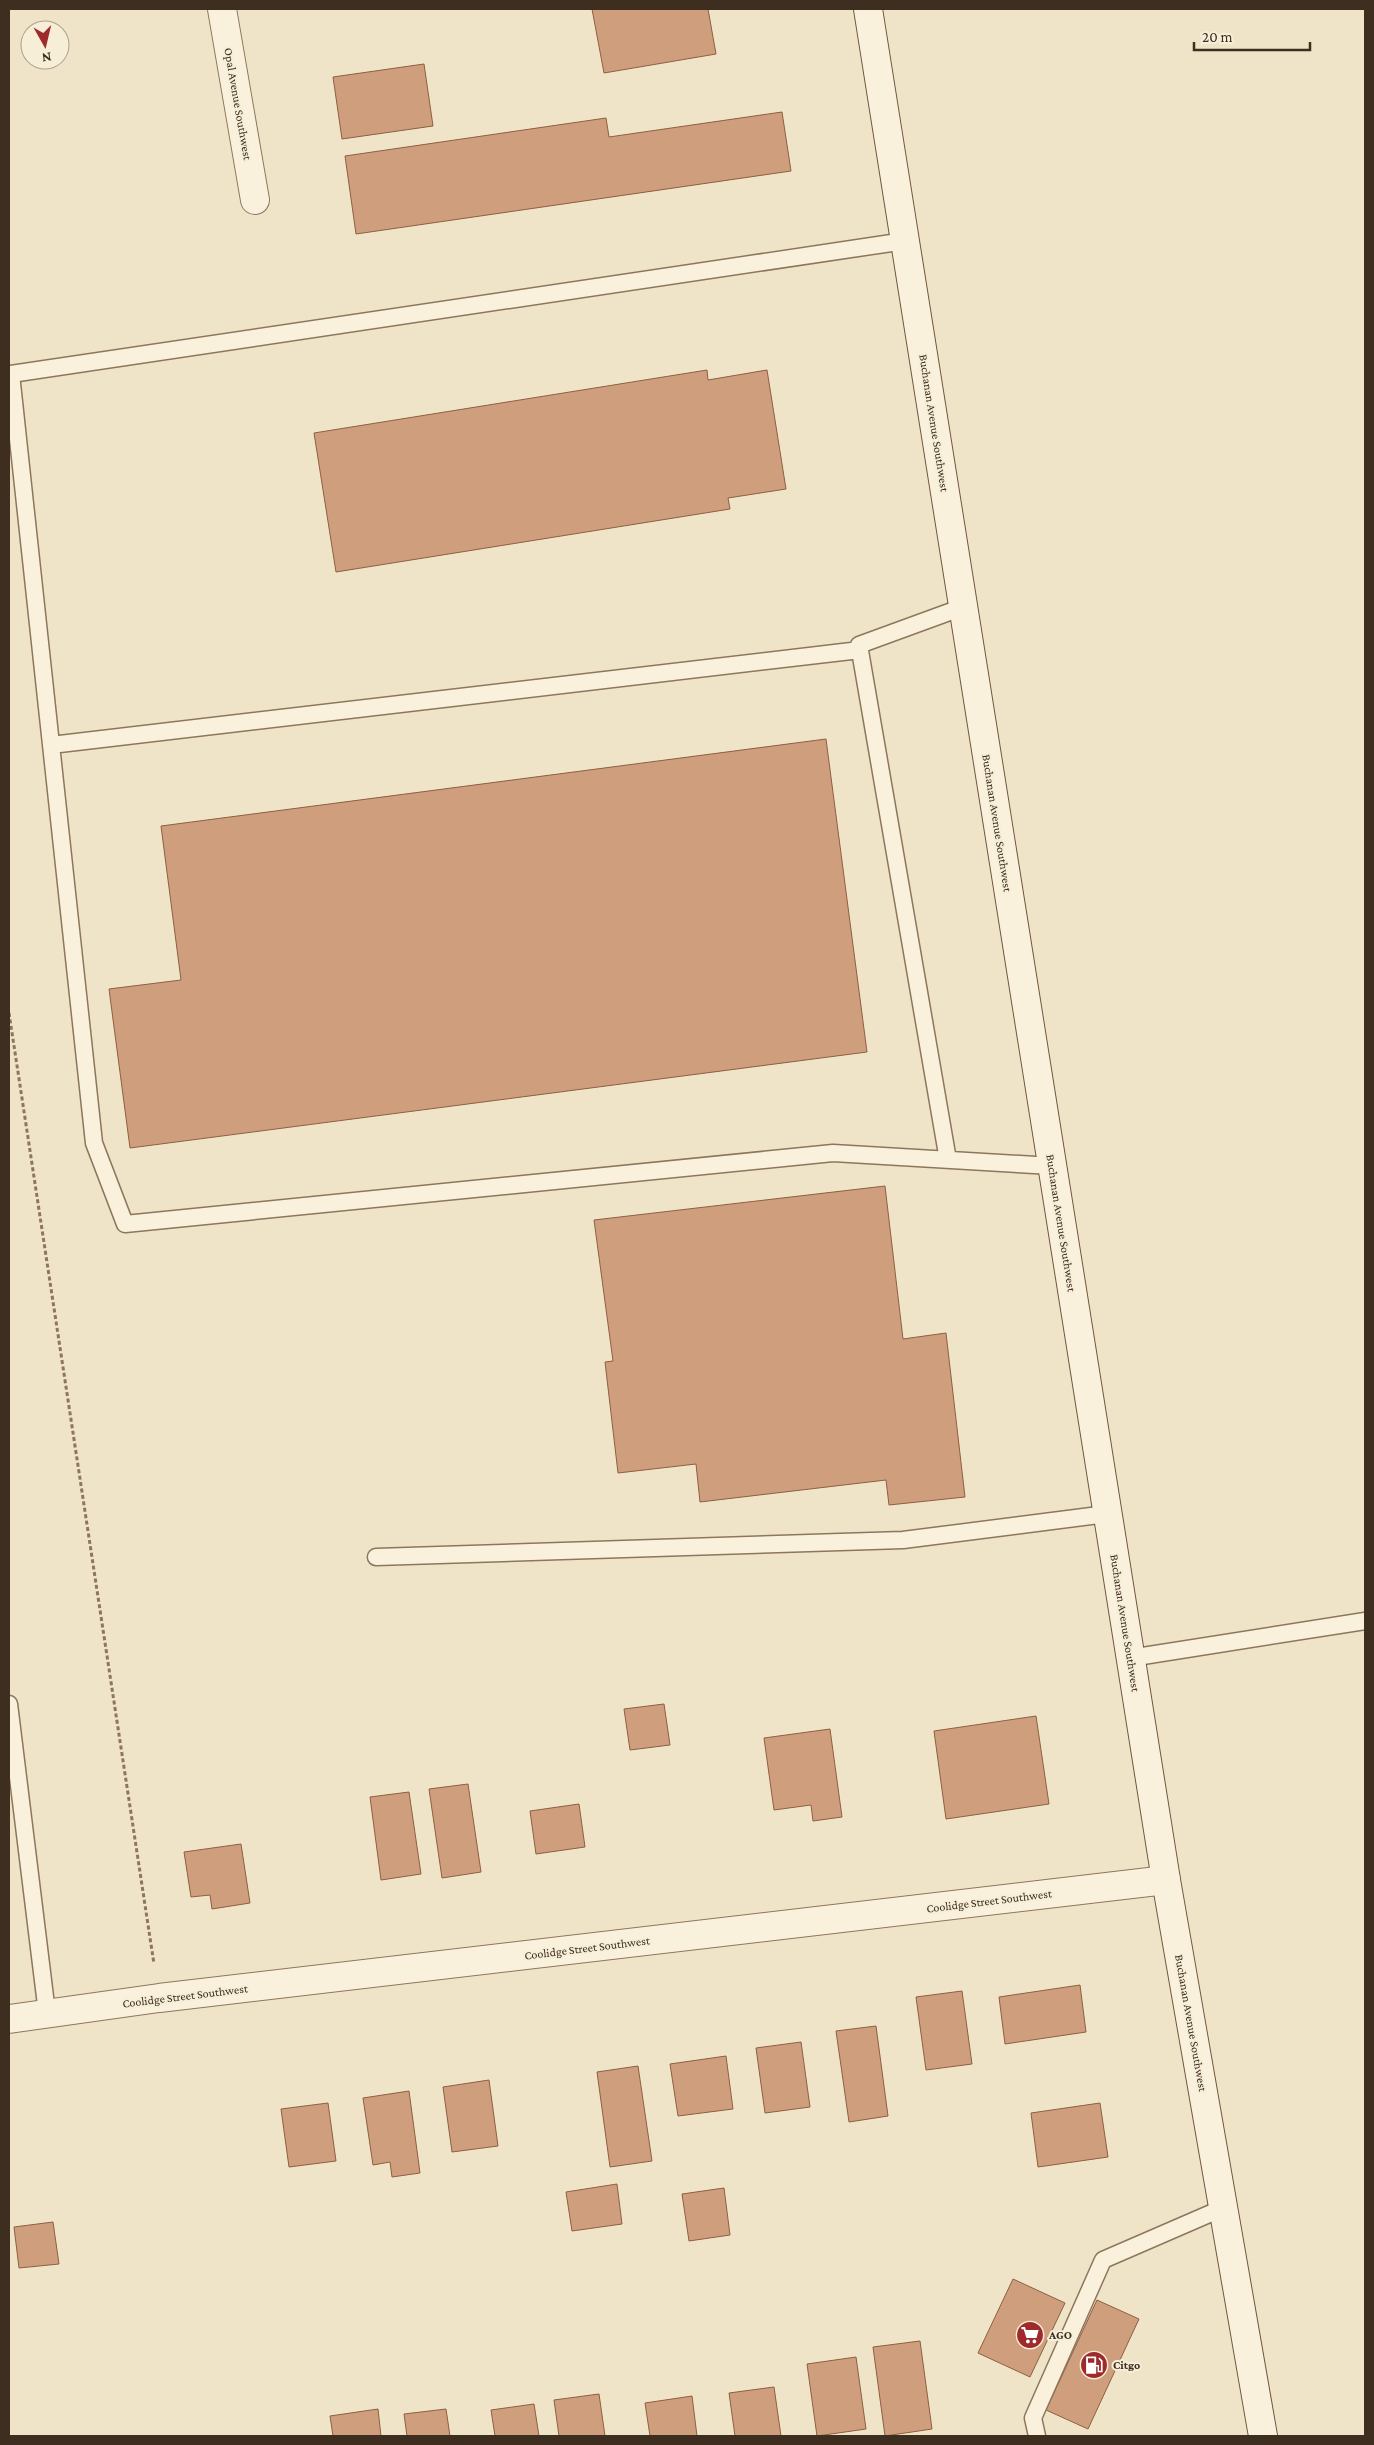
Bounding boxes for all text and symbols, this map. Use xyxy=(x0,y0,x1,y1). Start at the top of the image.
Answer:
north arrow xyxy=(20,20,70,70)
scale bar xyxy=(1194,20,1310,52)
text: 20 m xyxy=(1202,29,1233,45)
street label: Opal Avenue Southwest xyxy=(221,47,255,162)
text: N xyxy=(41,49,53,67)
street label: Buchanan Avenue Southwest xyxy=(916,353,952,494)
street label: Buchanan Avenue Southwest xyxy=(979,753,1015,894)
street label: Buchanan Avenue Southwest xyxy=(1043,1153,1079,1294)
street label: Buchanan Avenue Southwest xyxy=(1107,1553,1143,1694)
street label: Coolidge Street Southwest xyxy=(926,1886,1053,1916)
street label: Coolidge Street Southwest xyxy=(524,1933,651,1963)
street label: Buchanan Avenue Southwest xyxy=(1172,1953,1210,2094)
street label: Coolidge Street Southwest xyxy=(122,1981,249,2011)
supermarket icon: AGO xyxy=(1015,2320,1045,2350)
place label: AGO xyxy=(1048,2328,1072,2342)
fuel station icon: Citgo xyxy=(1079,2350,1109,2380)
place label: Citgo xyxy=(1113,2358,1140,2372)

